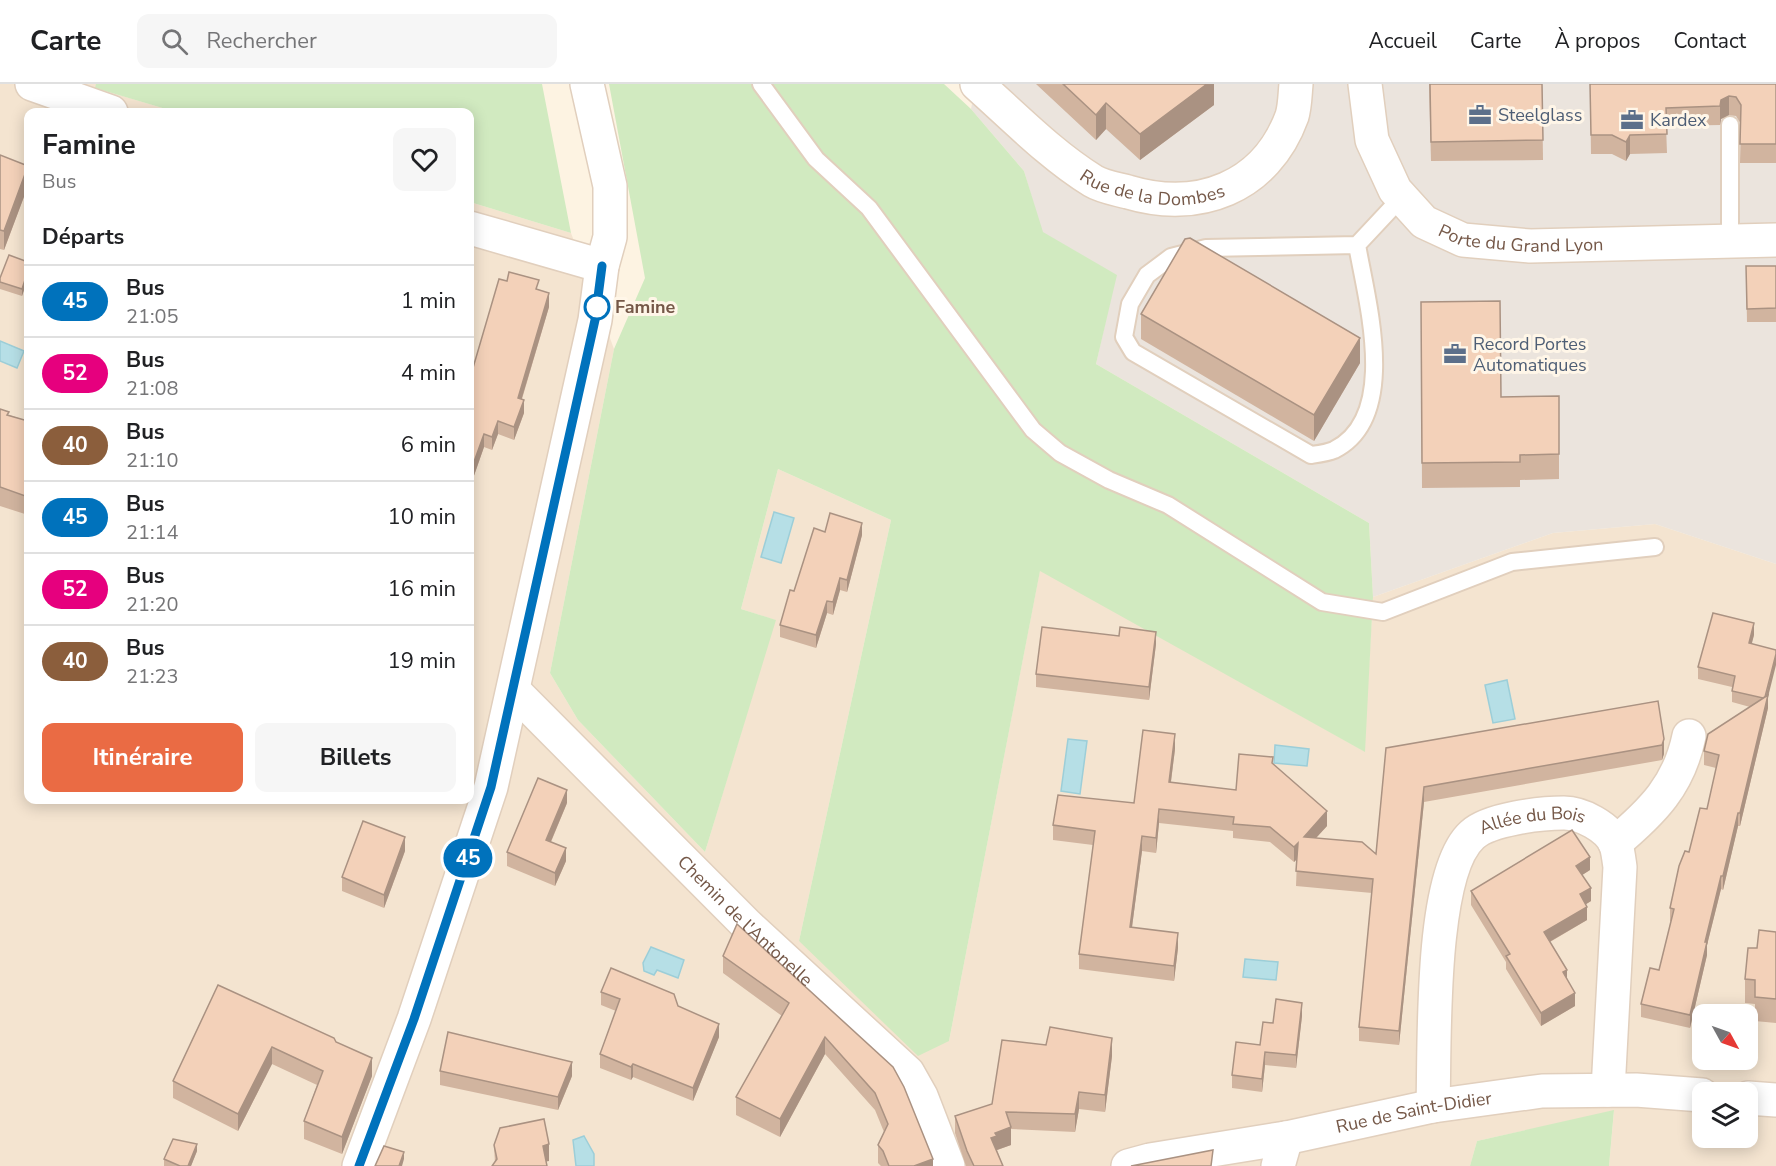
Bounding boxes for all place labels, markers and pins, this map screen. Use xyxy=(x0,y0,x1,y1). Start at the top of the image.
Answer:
office icon: Steelglass xyxy=(1467,102,1493,128)
place label: Steelglass xyxy=(1498,103,1582,127)
office icon: Kardex xyxy=(1619,107,1645,133)
place label: Kardex xyxy=(1650,108,1707,132)
marker: Famine xyxy=(584,294,610,320)
place label: Famine xyxy=(615,295,676,319)
place label: Record Portes Automatiques xyxy=(1473,332,1587,377)
office icon: Record Portes Automatiques xyxy=(1442,341,1468,367)

